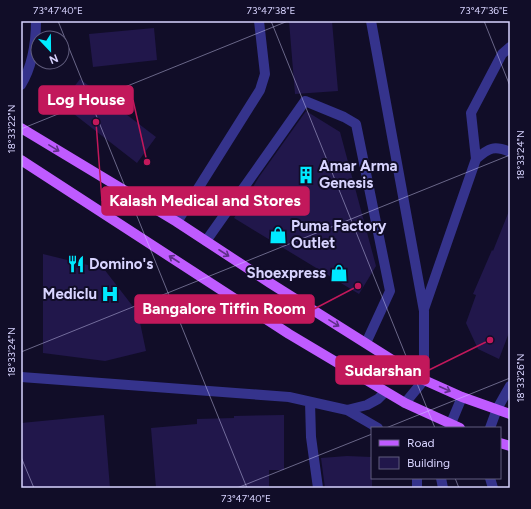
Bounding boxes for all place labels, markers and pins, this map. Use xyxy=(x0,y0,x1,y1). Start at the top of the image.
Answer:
callout: Log House xyxy=(39,86,133,114)
place label: Amar Arma Genesis xyxy=(319,157,398,192)
building icon: Amar Arma Genesis xyxy=(296,165,316,185)
callout: Kalash Medical and Stores xyxy=(102,187,309,215)
place label: Puma Factory Outlet xyxy=(291,217,387,252)
shop icon: Puma Factory Outlet xyxy=(268,225,288,245)
restaurant icon: Domino's xyxy=(66,254,86,274)
place label: Domino's xyxy=(89,255,153,273)
shop icon: Shoexpress xyxy=(329,263,349,283)
place label: Shoexpress xyxy=(247,264,326,282)
hospital icon: Mediclu xyxy=(100,284,120,304)
place label: Mediclu xyxy=(43,285,97,303)
callout: Bangalore Tiffin Room xyxy=(135,295,314,323)
callout: Sudarshan xyxy=(336,356,429,384)

